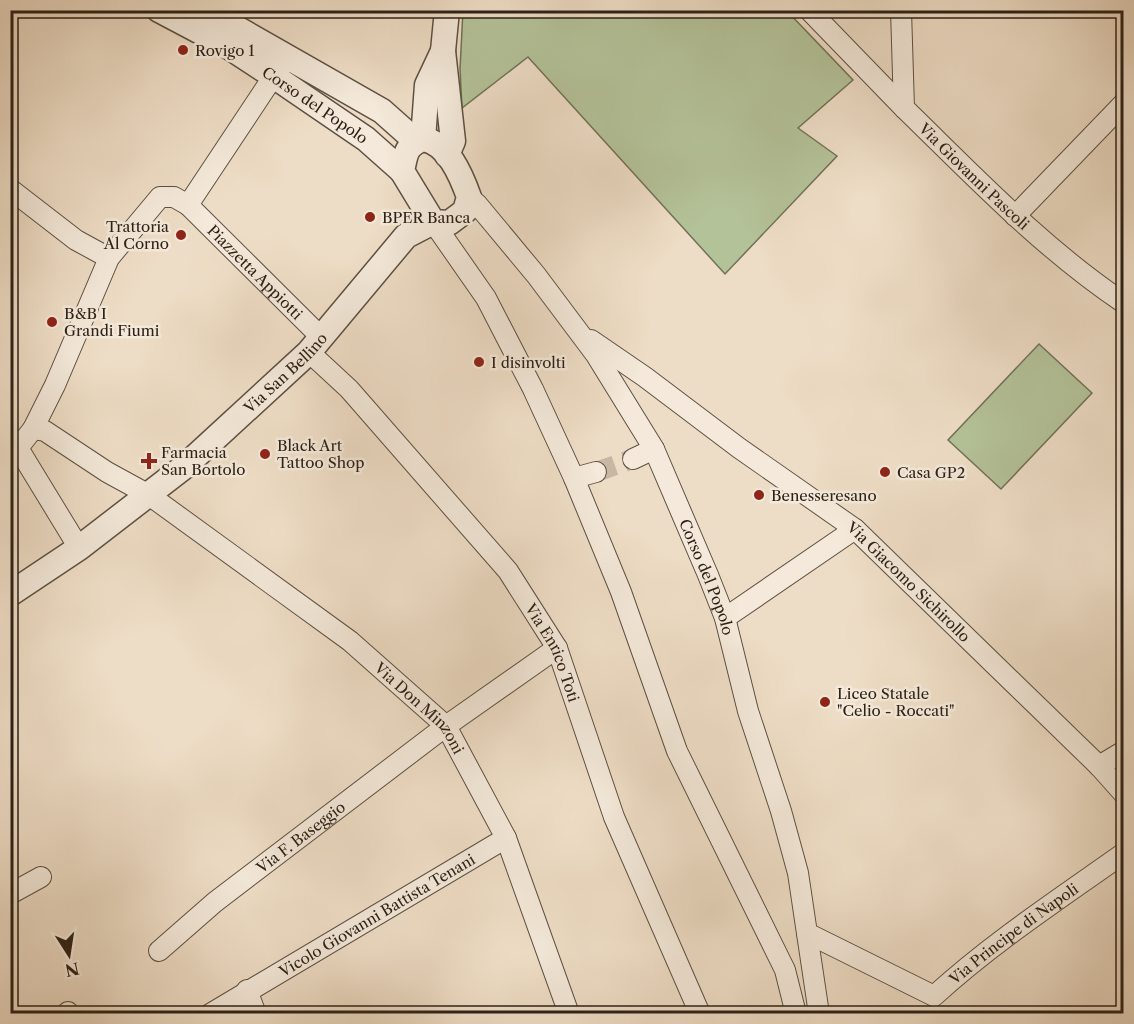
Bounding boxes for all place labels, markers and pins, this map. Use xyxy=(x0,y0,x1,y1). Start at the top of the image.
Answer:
place label: Rovigo 1 xyxy=(195,41,255,60)
marker: Rovigo 1 xyxy=(176,43,190,57)
place label: BPER Banca xyxy=(382,208,471,227)
marker: BPER Banca xyxy=(363,210,377,224)
place label: Trattoria Al Corno xyxy=(103,217,169,253)
marker: Trattoria Al Corno xyxy=(174,228,188,242)
place label: B&B I Grandi Fiumi xyxy=(64,304,160,340)
marker: B&B I Grandi Fiumi xyxy=(45,315,59,329)
place label: I disinvolti xyxy=(491,353,566,372)
marker: I disinvolti xyxy=(472,355,486,369)
place label: Black Art Tattoo Shop xyxy=(277,436,365,472)
place label: Farmacia San Bortolo xyxy=(161,443,245,479)
marker: Black Art Tattoo Shop xyxy=(258,447,272,461)
marker: Farmacia San Bortolo xyxy=(142,454,156,468)
place label: Casa GP2 xyxy=(897,463,965,482)
marker: Casa GP2 xyxy=(878,465,892,479)
place label: Benesseresano xyxy=(771,486,877,505)
marker: Benesseresano xyxy=(752,488,766,502)
place label: Liceo Statale "Celio - Roccati" xyxy=(837,684,955,720)
marker: Liceo Statale "Celio - Roccati" xyxy=(818,695,832,709)

